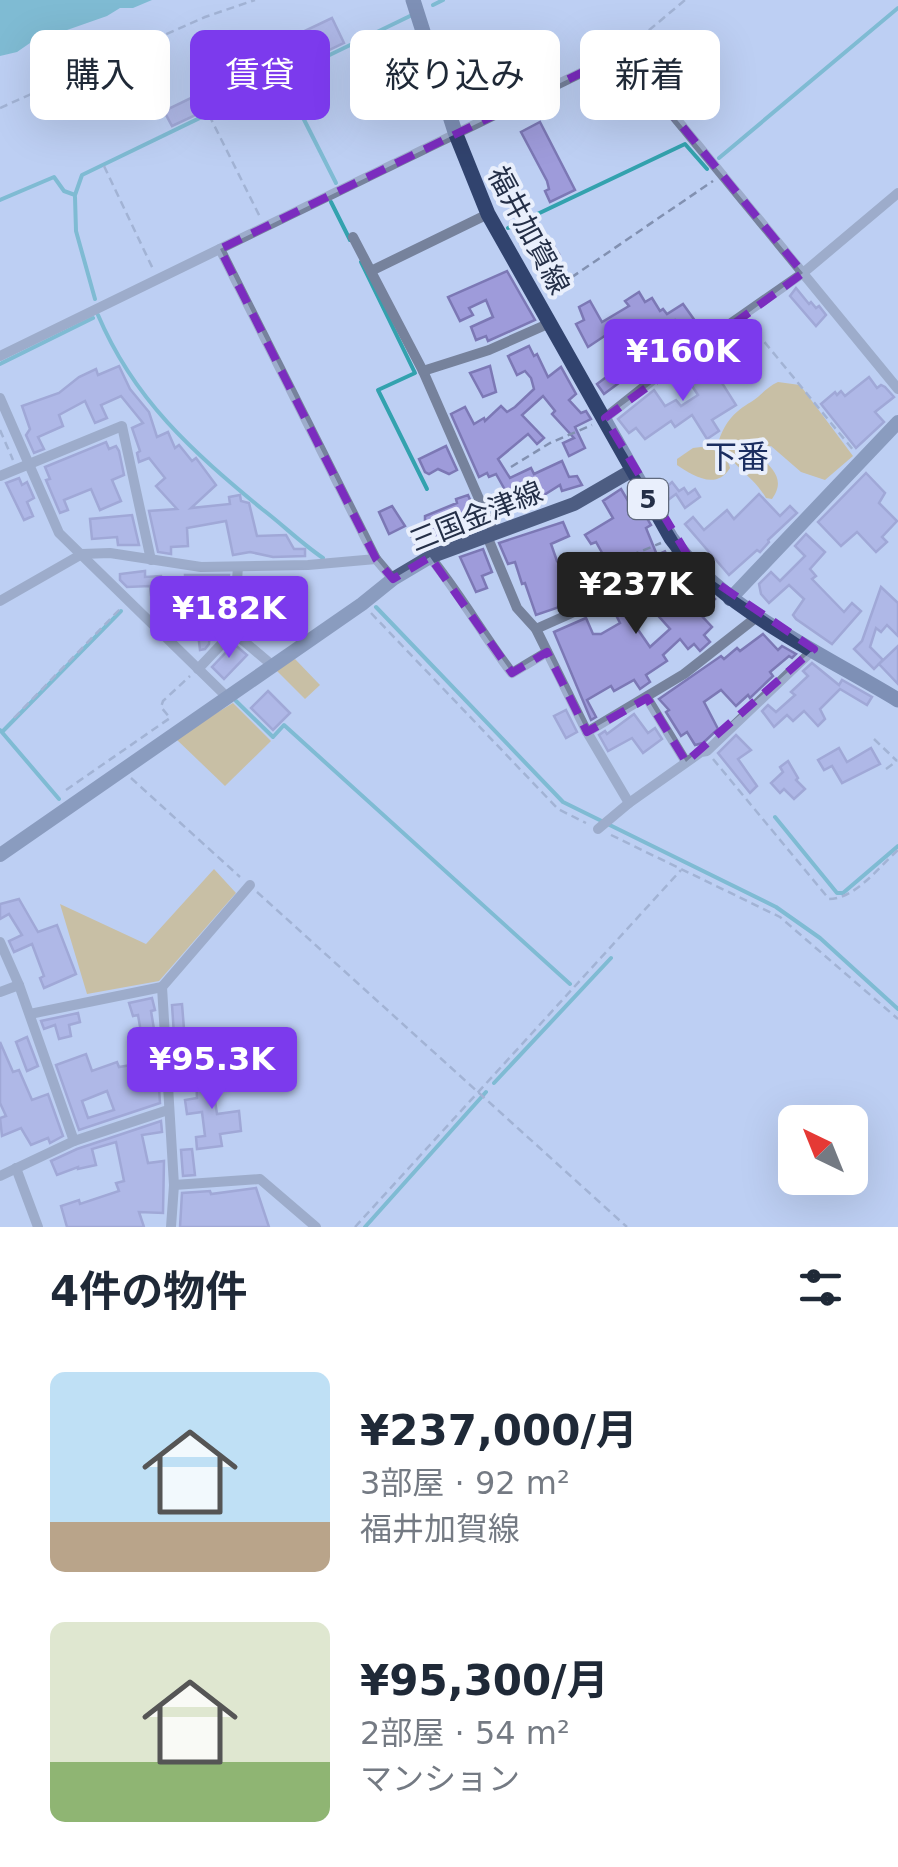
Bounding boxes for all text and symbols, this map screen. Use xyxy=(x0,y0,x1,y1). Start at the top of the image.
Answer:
chip: 購入 xyxy=(30,30,170,120)
chip: 賃貸 xyxy=(190,30,330,120)
chip: 絞り込み xyxy=(350,30,560,120)
chip: 新着 xyxy=(580,30,720,120)
street label: 福井加賀線 xyxy=(481,161,576,300)
pin: ¥160K xyxy=(613,319,753,404)
text: ¥160K xyxy=(626,332,740,370)
district label: 下番 xyxy=(705,438,769,476)
street label: 三国金津線 xyxy=(405,475,547,558)
road number: 5 xyxy=(628,479,668,519)
pin: ¥237K xyxy=(566,552,706,637)
text: ¥237K xyxy=(579,565,693,603)
pin: ¥182K xyxy=(159,576,299,661)
text: ¥182K xyxy=(172,589,286,627)
pin: ¥95.3K xyxy=(131,1027,293,1112)
text: ¥95.3K xyxy=(149,1040,275,1078)
north arrow xyxy=(778,1105,868,1195)
map controls xyxy=(778,1105,868,1195)
icon: filters xyxy=(793,1260,848,1315)
text: 4件の物件 xyxy=(50,1267,247,1316)
text: ¥237,000/月 xyxy=(360,1406,638,1455)
icon: home xyxy=(130,1412,250,1532)
text: 3部屋 · 92 m² xyxy=(360,1464,570,1502)
text: 福井加賀線 xyxy=(360,1510,520,1548)
text: ¥95,300/月 xyxy=(360,1656,609,1705)
icon: home xyxy=(130,1662,250,1782)
text: 2部屋 · 54 m² xyxy=(360,1714,570,1752)
text: マンション xyxy=(360,1760,520,1798)

